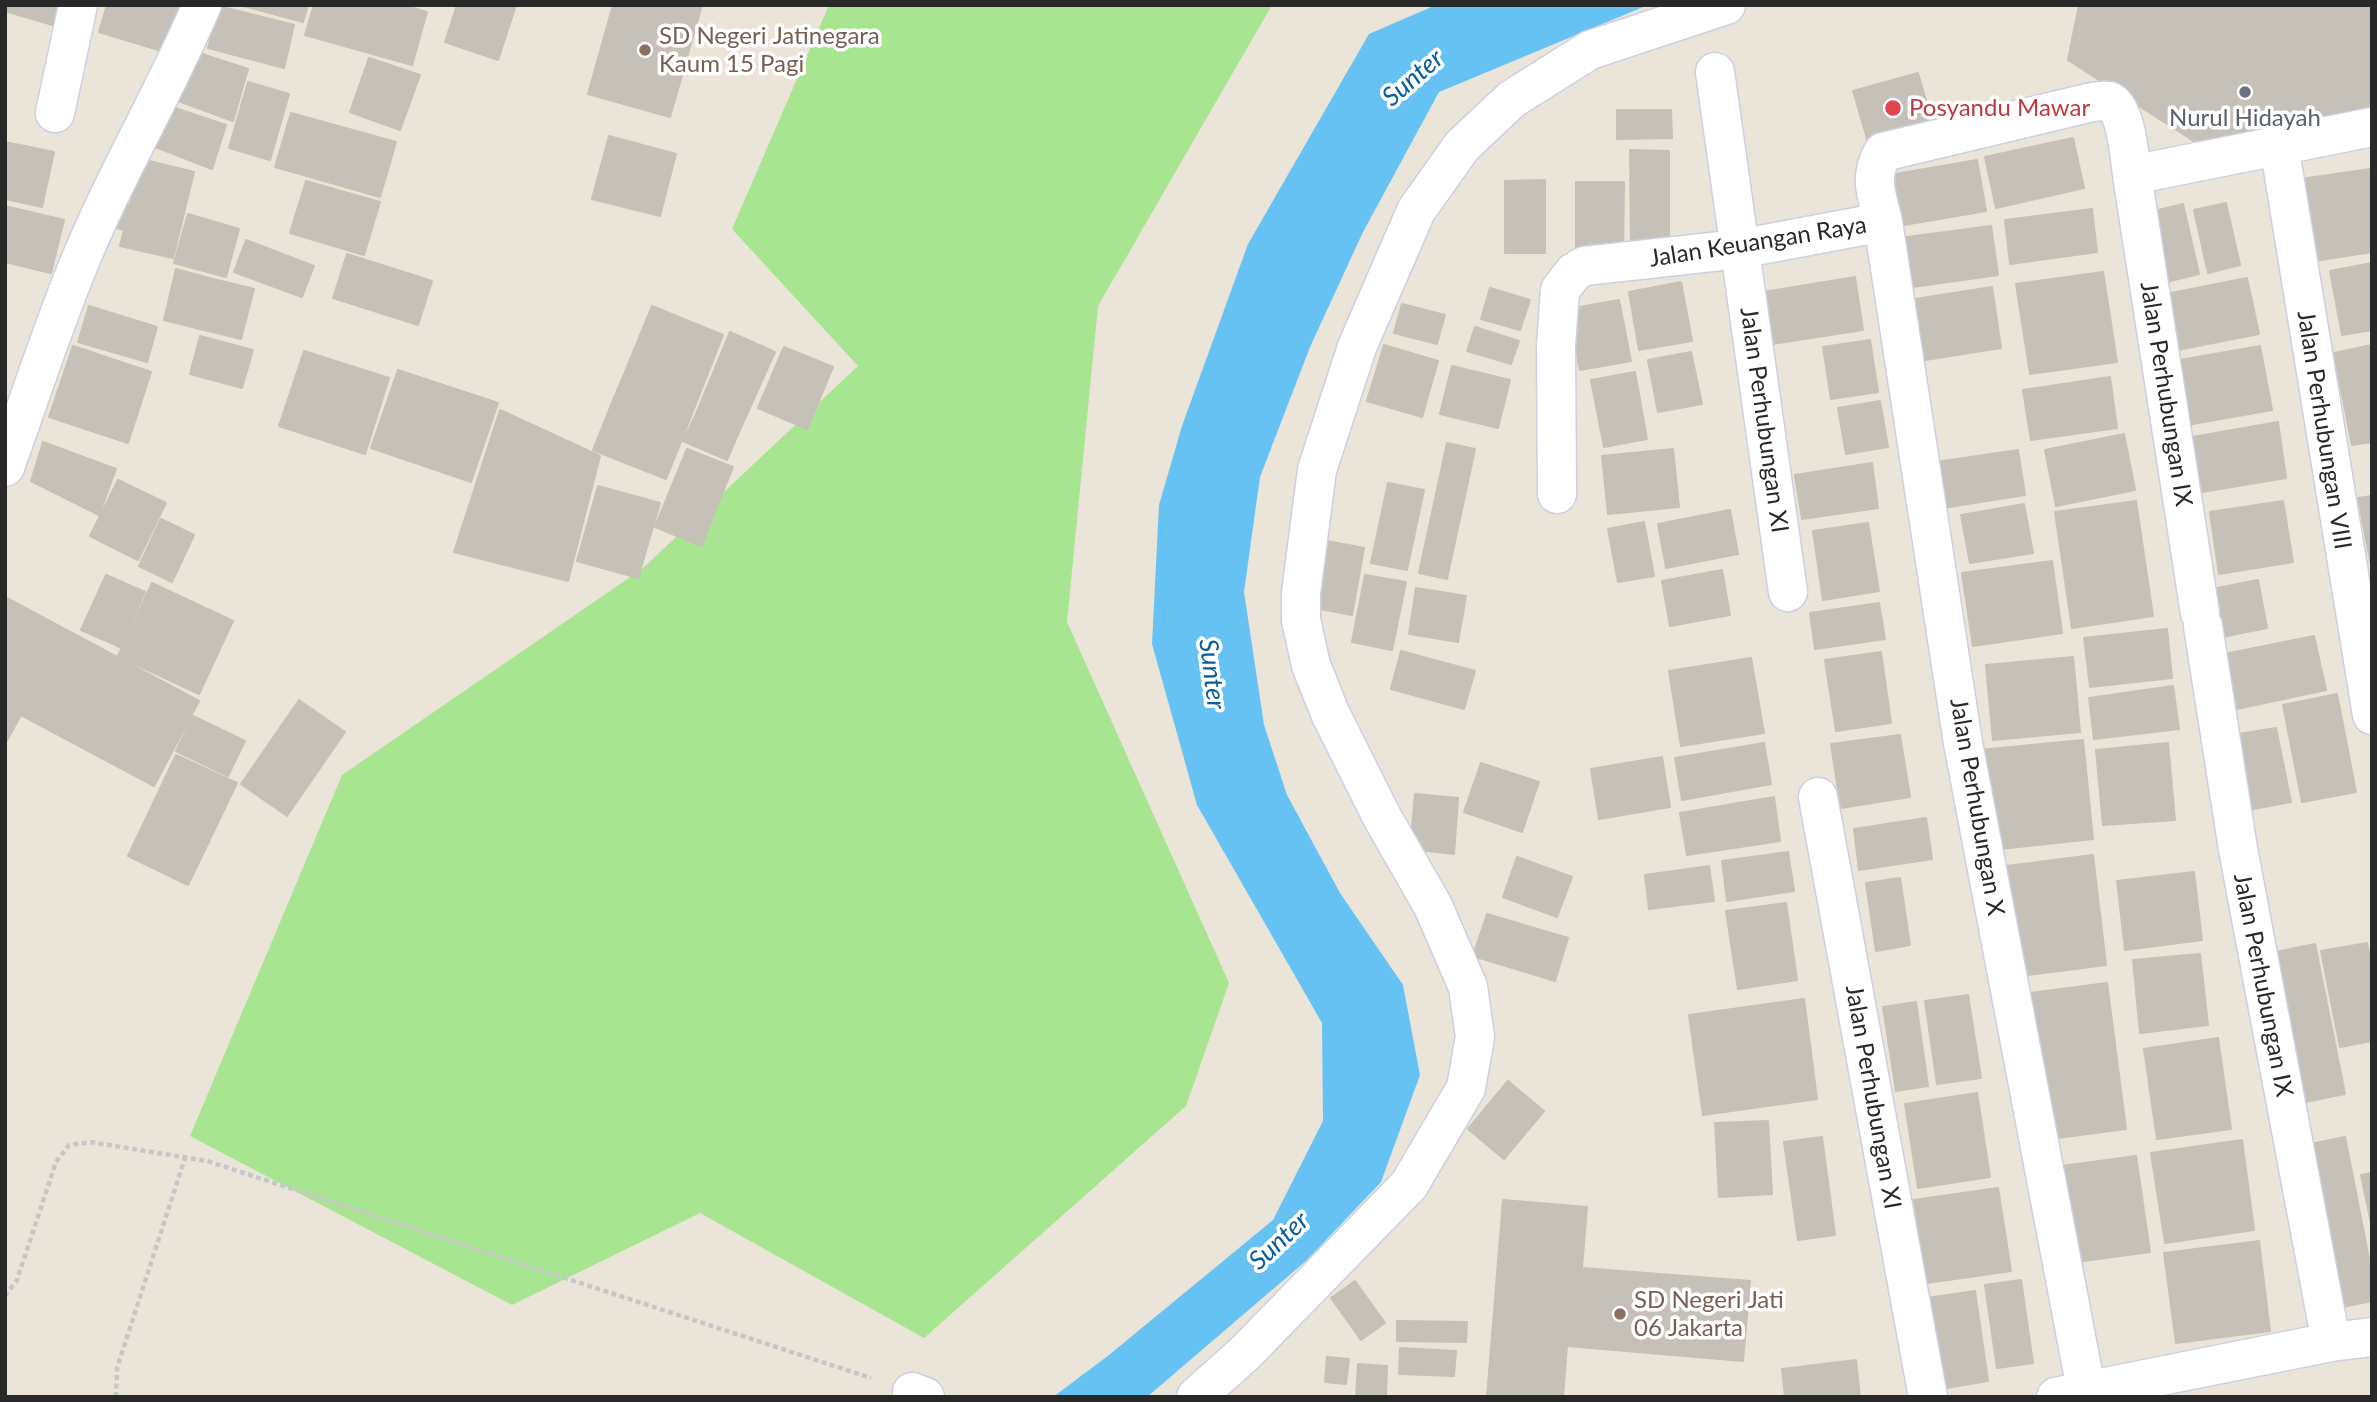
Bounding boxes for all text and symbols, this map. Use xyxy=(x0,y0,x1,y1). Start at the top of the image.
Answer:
place label: SD Negeri Jatinegara Kaum 15 Pagi xyxy=(659,22,880,78)
marker: SD Negeri Jatinegara Kaum 15 Pagi xyxy=(637,42,653,58)
water label: Sunter xyxy=(1376,43,1450,113)
marker: Nurul Hidayah xyxy=(2237,84,2253,100)
place label: Posyandu Mawar xyxy=(1909,94,2090,122)
marker: Posyandu Mawar xyxy=(1883,98,1903,118)
place label: Nurul Hidayah xyxy=(2169,104,2321,132)
street label: Jalan Keuangan Raya xyxy=(1647,211,1869,273)
street label: Jalan Perhubungan IX xyxy=(2134,280,2198,508)
street label: Jalan Perhubungan XI xyxy=(1734,306,1794,534)
street label: Jalan Perhubungan VIII xyxy=(2291,309,2357,551)
water label: Sunter xyxy=(1192,637,1232,711)
street label: Jalan Perhubungan X xyxy=(1944,696,2010,918)
street label: Jalan Perhubungan IX xyxy=(2227,871,2299,1099)
street label: Jalan Perhubungan XI xyxy=(1839,983,1907,1211)
water label: Sunter xyxy=(1243,1206,1315,1276)
place label: SD Negeri Jati 06 Jakarta xyxy=(1634,1286,1784,1342)
marker: SD Negeri Jati 06 Jakarta xyxy=(1612,1306,1628,1322)

